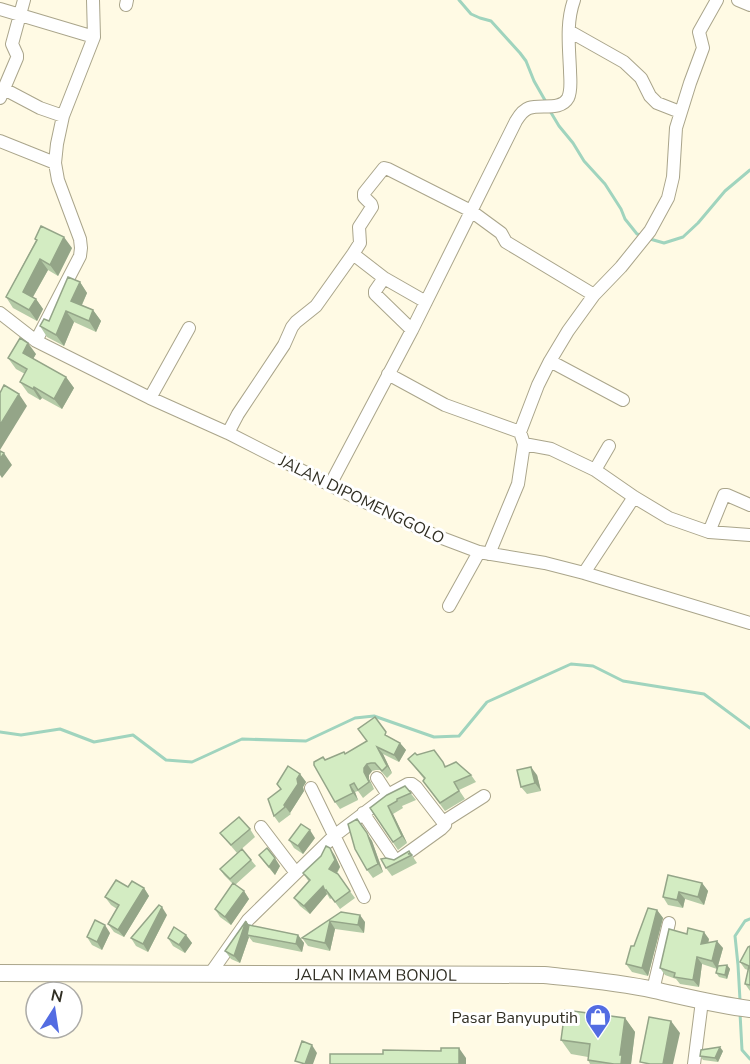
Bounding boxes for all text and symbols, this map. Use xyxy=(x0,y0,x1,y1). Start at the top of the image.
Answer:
street label: JALAN DIPOMENGGOLO xyxy=(274,450,448,550)
street label: JALAN IMAM BONJOL xyxy=(294,964,457,987)
north arrow xyxy=(24,980,84,1040)
text: N xyxy=(49,984,65,1008)
shop icon: Pasar Banyuputih xyxy=(583,1002,613,1040)
place label: Pasar Banyuputih xyxy=(452,1007,578,1029)

